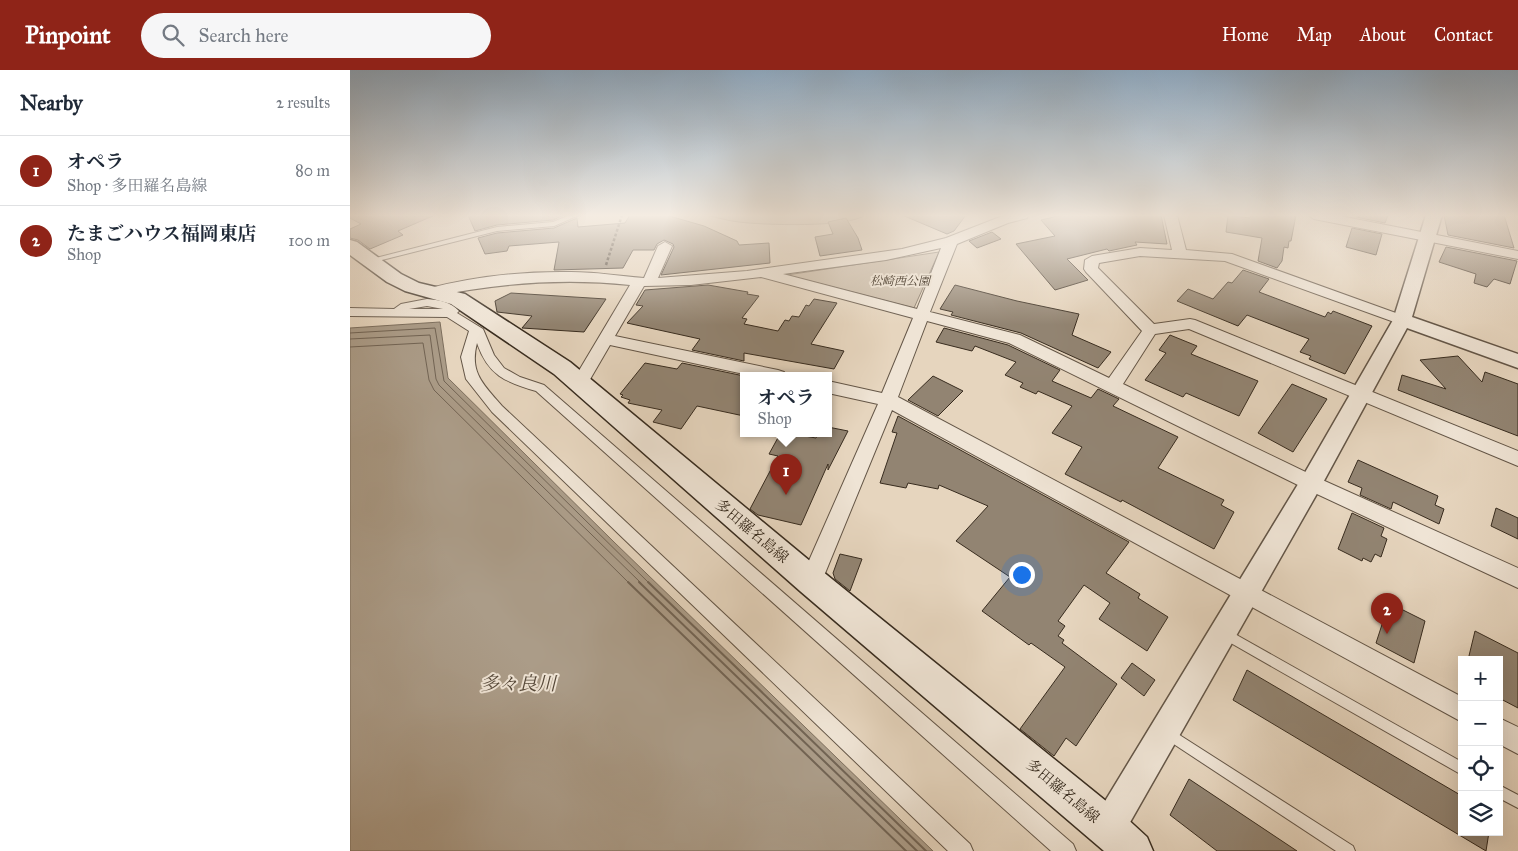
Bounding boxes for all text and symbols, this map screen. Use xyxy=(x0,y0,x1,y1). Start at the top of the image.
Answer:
search box xyxy=(141,13,491,58)
text: Pinpoint xyxy=(25,20,111,50)
icon: search xyxy=(159,21,187,49)
text: Search here xyxy=(199,24,289,47)
text: Home xyxy=(1222,24,1269,46)
text: Map xyxy=(1297,24,1332,46)
text: About xyxy=(1360,24,1406,46)
text: Contact xyxy=(1434,24,1493,46)
text: Nearby xyxy=(20,90,83,116)
text: 2 results xyxy=(276,93,330,112)
text: オペラ xyxy=(67,150,124,173)
text: 1 xyxy=(33,161,39,180)
text: 80 m xyxy=(295,161,330,180)
text: Shop · 多田羅名島線 xyxy=(67,176,208,195)
text: たまごハウス福岡東店 xyxy=(67,222,256,245)
text: 2 xyxy=(32,231,40,250)
text: 100 m xyxy=(288,231,330,250)
text: Shop xyxy=(67,245,101,264)
park label: 松崎西公園 xyxy=(870,274,932,288)
popup xyxy=(740,372,832,437)
text: オペラ xyxy=(757,386,815,409)
text: Shop xyxy=(757,409,792,428)
pin: 1 xyxy=(770,454,802,495)
street label: 多田羅名島線 xyxy=(712,495,792,567)
your location xyxy=(1009,562,1035,588)
pin: 2 xyxy=(1371,593,1403,634)
map controls xyxy=(1458,656,1503,836)
button: + xyxy=(1458,656,1503,701)
water label: 多々良川 xyxy=(480,672,558,695)
button: − xyxy=(1458,701,1503,746)
button: locate xyxy=(1458,746,1503,791)
street label: 多田羅名島線 xyxy=(1023,755,1103,827)
button: layers xyxy=(1458,791,1503,836)

